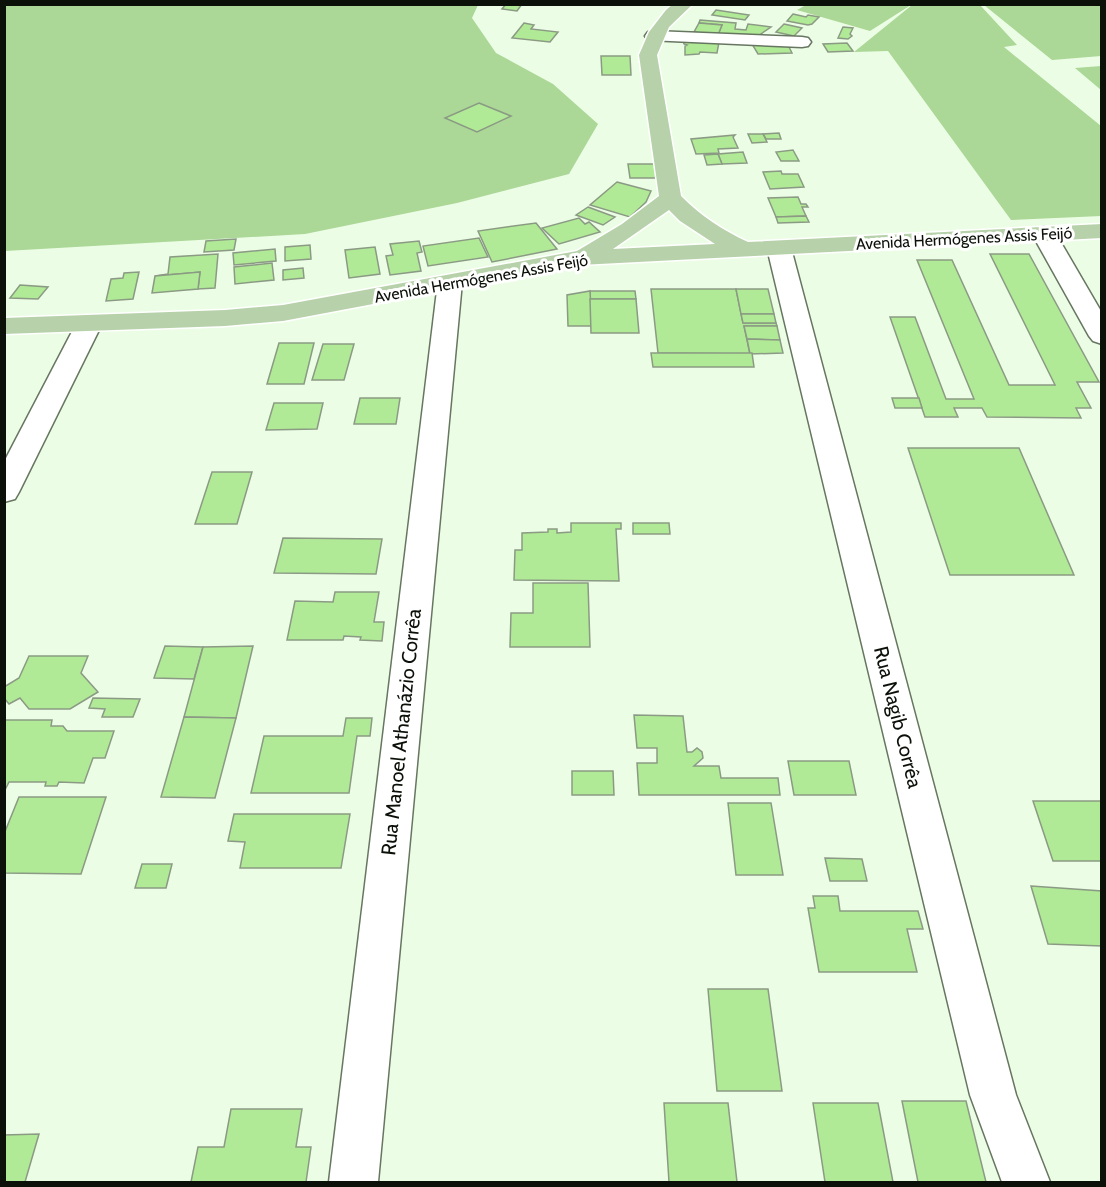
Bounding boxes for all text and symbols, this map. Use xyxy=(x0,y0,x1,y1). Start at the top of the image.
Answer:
street label: Avenida Hermógenes Assis Feijó xyxy=(855,223,1073,254)
street label: Avenida Hermógenes Assis Feijó xyxy=(373,250,590,307)
street label: Rua Manoel Athanázio Corrêa xyxy=(376,607,426,857)
street label: Rua Nagib Corrêa xyxy=(869,644,927,791)

